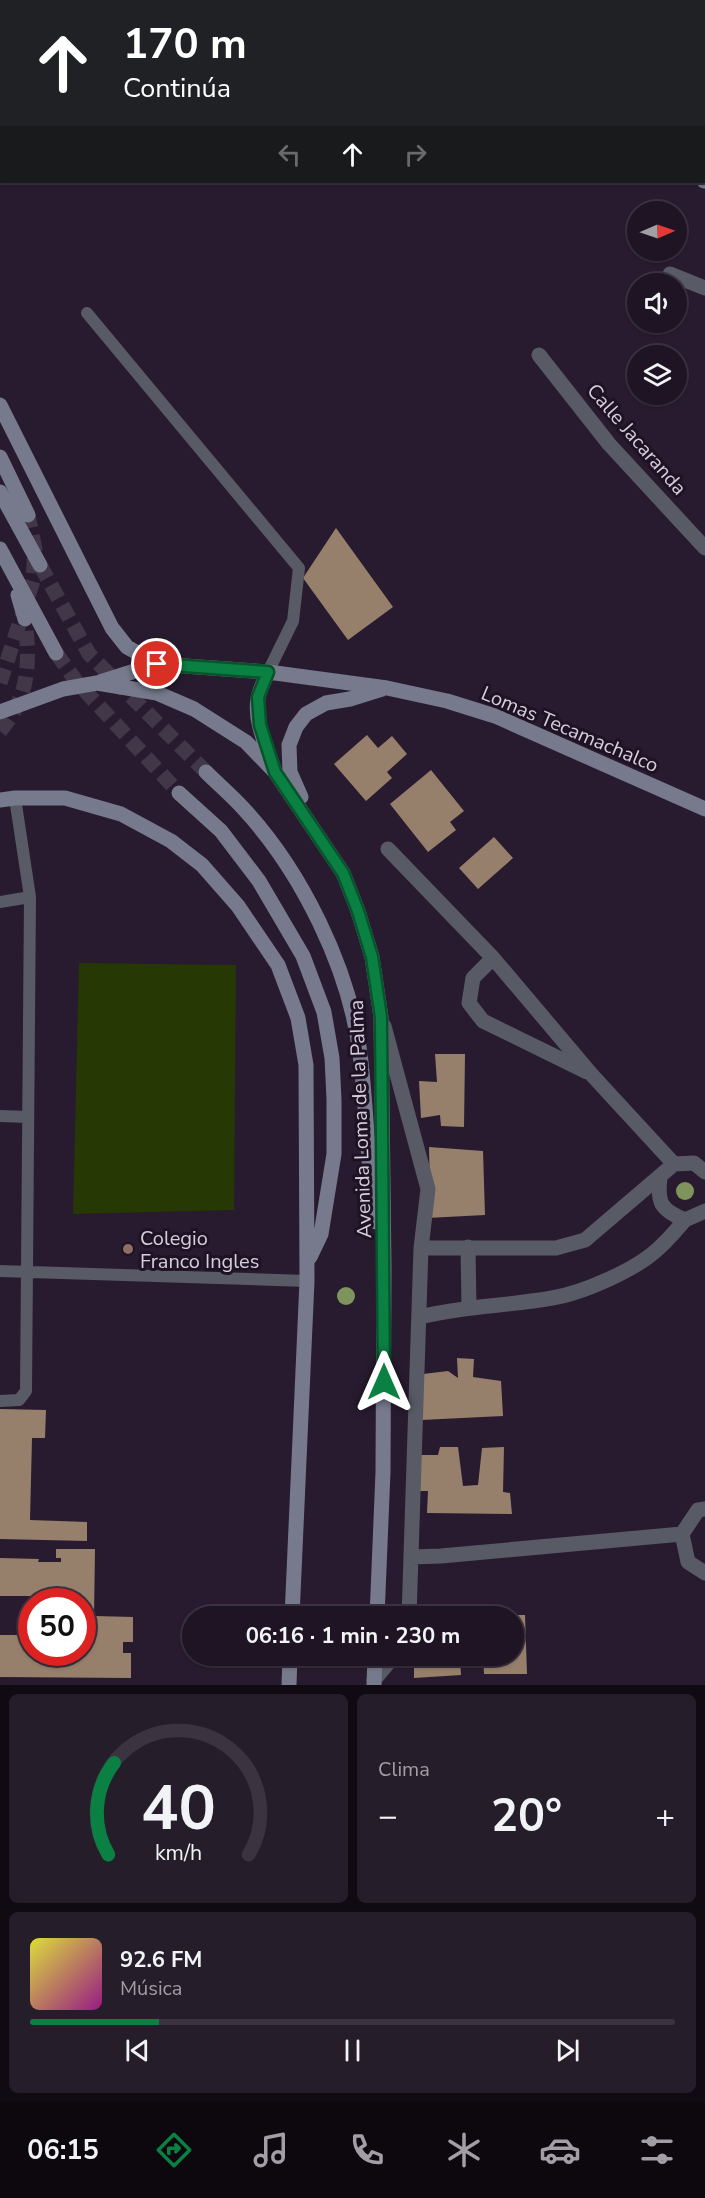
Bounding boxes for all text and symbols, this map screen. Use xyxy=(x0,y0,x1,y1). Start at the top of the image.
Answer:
text: 170 m xyxy=(123,16,247,73)
icon: ahead xyxy=(24,24,102,102)
text: Continúa xyxy=(123,70,231,107)
icon: left xyxy=(273,138,306,171)
icon: ahead xyxy=(336,138,369,171)
icon: right xyxy=(399,138,432,171)
north arrow xyxy=(627,201,687,261)
map controls xyxy=(627,201,687,405)
button: sound xyxy=(627,273,687,333)
button: layers xyxy=(627,345,687,405)
street label: Calle Jacaranda xyxy=(581,378,693,501)
pin xyxy=(131,638,182,689)
icon: arrive xyxy=(140,647,173,680)
street label: Lomas Tecamachalco xyxy=(477,680,663,779)
street label: Avenida Loma de la Palma xyxy=(343,999,378,1239)
place label: Colegio Franco Ingles xyxy=(140,1225,259,1275)
marker: Colegio Franco Ingles xyxy=(121,1242,135,1256)
position arrow xyxy=(352,1350,416,1414)
speed limit sign: 50 xyxy=(18,1588,96,1666)
text: 06:16 · 1 min · 230 m xyxy=(246,1621,460,1651)
text: Clima xyxy=(378,1756,430,1783)
text: 40 xyxy=(141,1766,216,1851)
text: 20° xyxy=(491,1786,562,1847)
text: − xyxy=(378,1794,398,1839)
text: + xyxy=(655,1794,675,1839)
text: km/h xyxy=(155,1839,202,1869)
text: 92.6 FM xyxy=(120,1945,202,1975)
text: Música xyxy=(120,1975,182,2002)
icon: previous xyxy=(121,2034,154,2067)
icon: pause xyxy=(336,2034,369,2067)
icon: next xyxy=(551,2034,584,2067)
icon: directions xyxy=(153,2129,195,2171)
icon: music xyxy=(250,2129,292,2171)
icon: phone xyxy=(346,2129,388,2171)
icon: climate xyxy=(443,2129,485,2171)
icon: car xyxy=(539,2129,581,2171)
icon: filters xyxy=(636,2129,678,2171)
text: 06:15 xyxy=(27,2132,99,2169)

